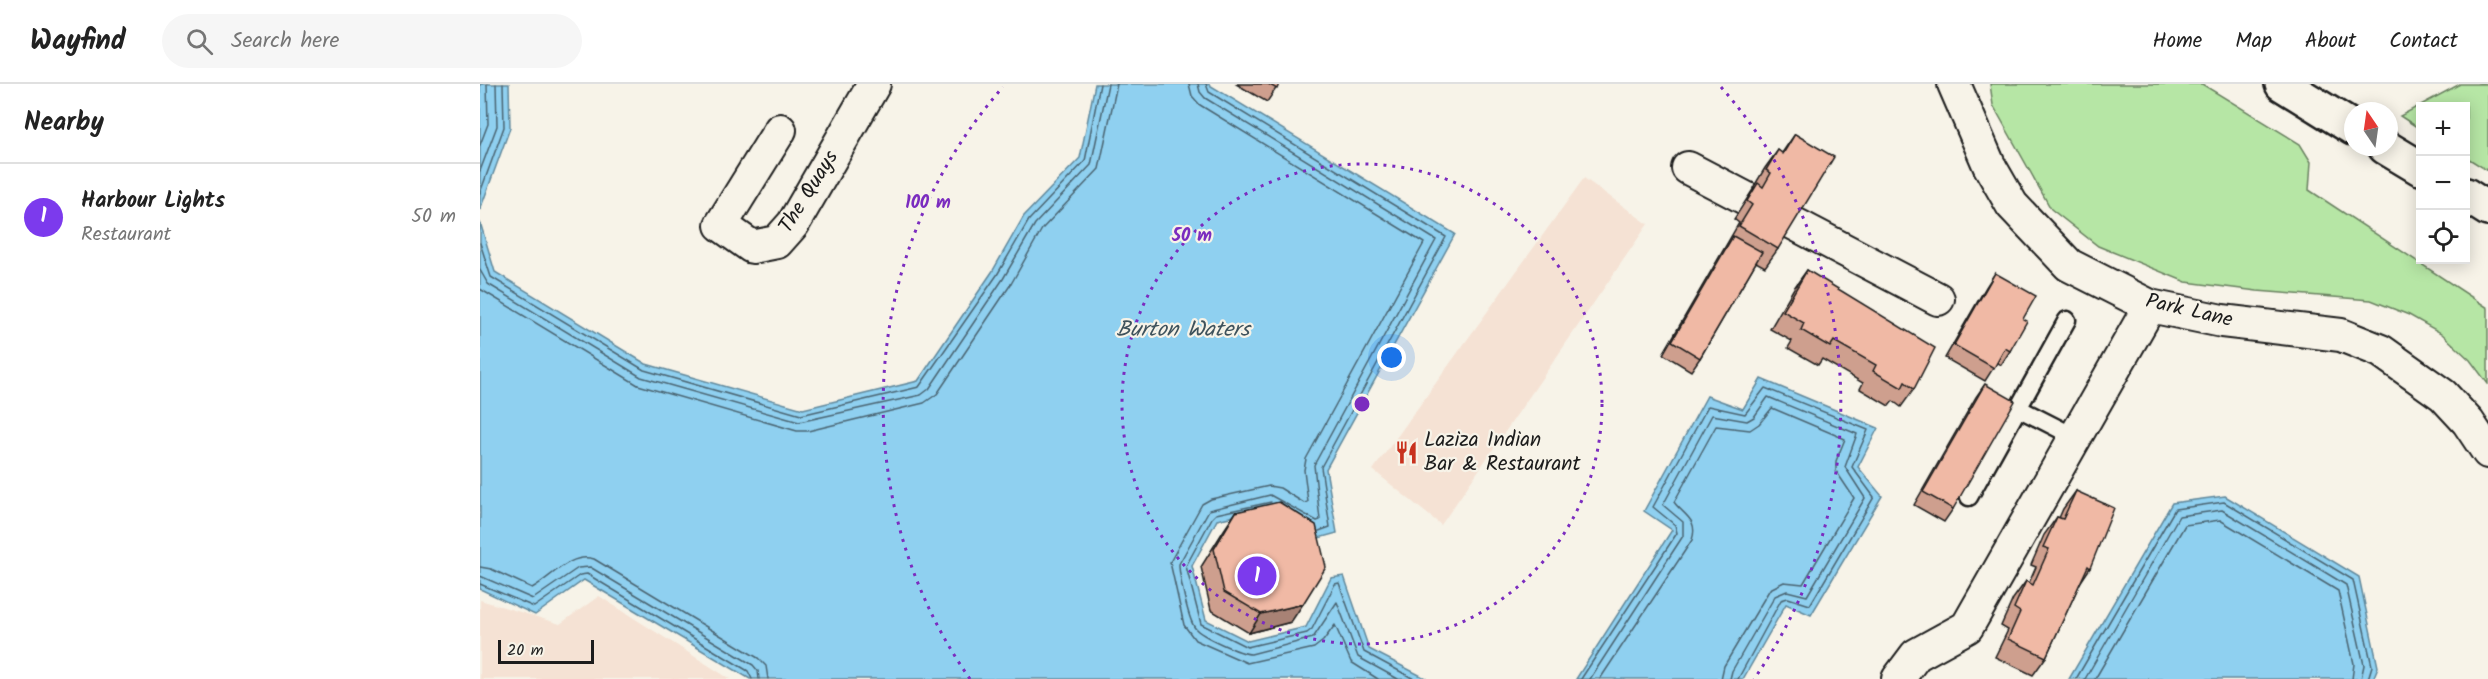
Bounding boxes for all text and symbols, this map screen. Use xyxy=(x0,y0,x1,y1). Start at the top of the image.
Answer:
search box xyxy=(162,14,582,68)
text: Wayfind xyxy=(30,19,126,64)
text: Search here xyxy=(231,24,339,59)
icon: search xyxy=(183,25,216,58)
text: Home xyxy=(2153,25,2202,58)
text: Map xyxy=(2235,25,2272,58)
text: About xyxy=(2305,25,2356,58)
text: Contact xyxy=(2389,25,2458,58)
text: Nearby xyxy=(24,102,104,144)
north arrow xyxy=(2344,102,2398,156)
map controls xyxy=(2416,102,2470,264)
button: + xyxy=(2416,102,2470,156)
street label: The Quays xyxy=(770,144,848,240)
button: − xyxy=(2416,156,2470,210)
text: Harbour Lights xyxy=(81,184,225,219)
text: 100 m xyxy=(905,189,951,218)
text: 1 xyxy=(40,201,47,233)
text: 50 m xyxy=(411,201,456,233)
button: locate xyxy=(2416,210,2470,264)
text: Restaurant xyxy=(81,219,171,251)
text: 50 m xyxy=(1171,222,1212,251)
street label: Park Lane xyxy=(2142,285,2236,337)
water label: Burton Waters xyxy=(1116,313,1252,348)
your location xyxy=(1377,343,1406,372)
centre of rings xyxy=(1352,394,1372,414)
place label: Laziza Indian Bar & Restaurant xyxy=(1424,424,1582,481)
restaurant icon: Laziza Indian Bar & Restaurant xyxy=(1393,439,1419,465)
pin: 1 xyxy=(1238,554,1276,598)
scale bar xyxy=(498,637,594,664)
text: 20 m xyxy=(507,638,543,663)

